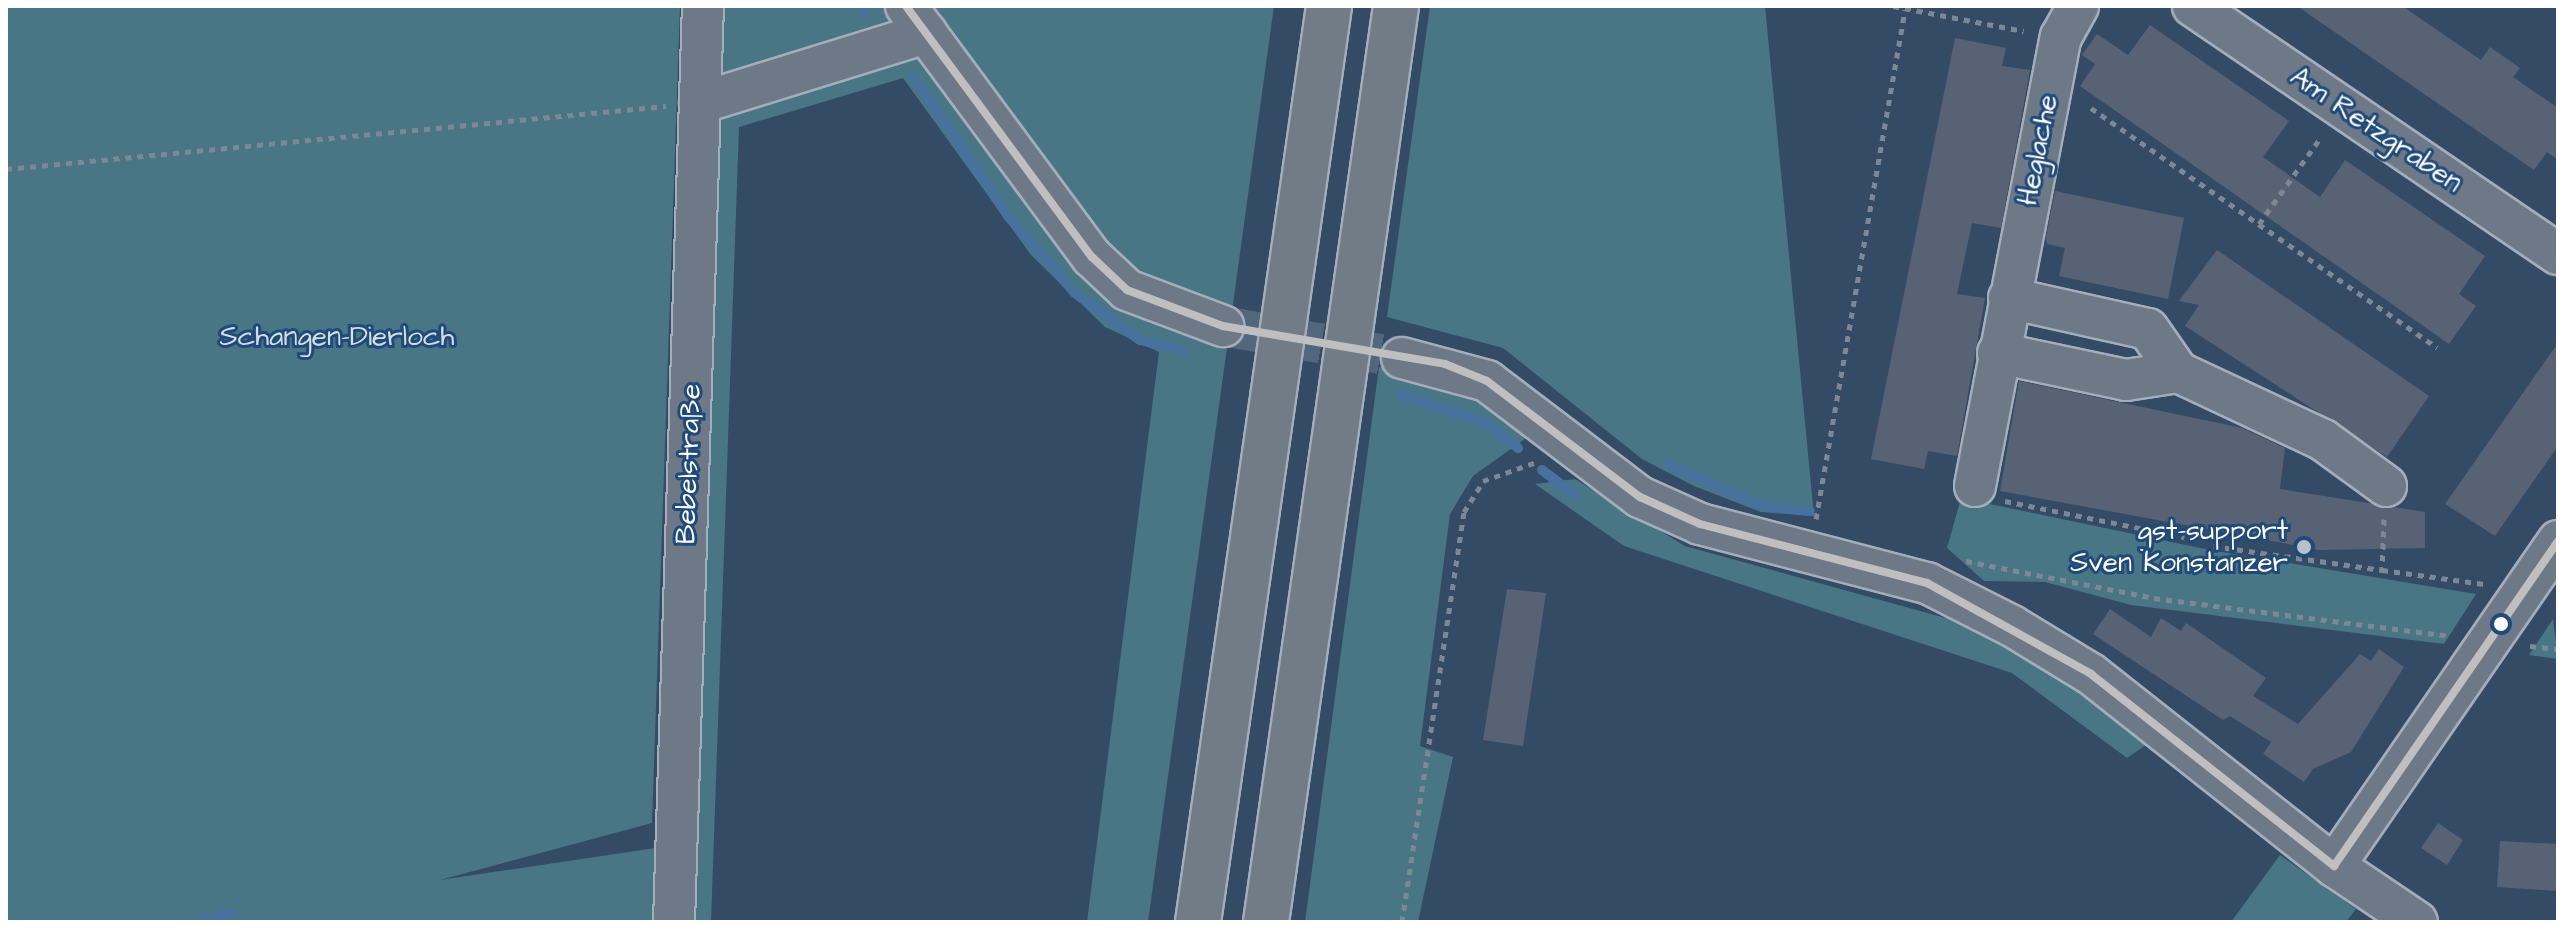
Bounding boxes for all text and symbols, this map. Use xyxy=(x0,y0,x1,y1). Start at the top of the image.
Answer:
street label: Am Retzgraben xyxy=(2284,60,2468,200)
street label: Heglache xyxy=(2011,92,2065,208)
park label: Schangen-Dierloch xyxy=(220,320,454,354)
street label: Bebelstraße xyxy=(669,383,709,545)
place label: gst-support Sven Konstanzer xyxy=(2070,514,2288,580)
marker: gst-support Sven Konstanzer xyxy=(2295,538,2313,556)
unlabelled marker xyxy=(2493,616,2509,632)

